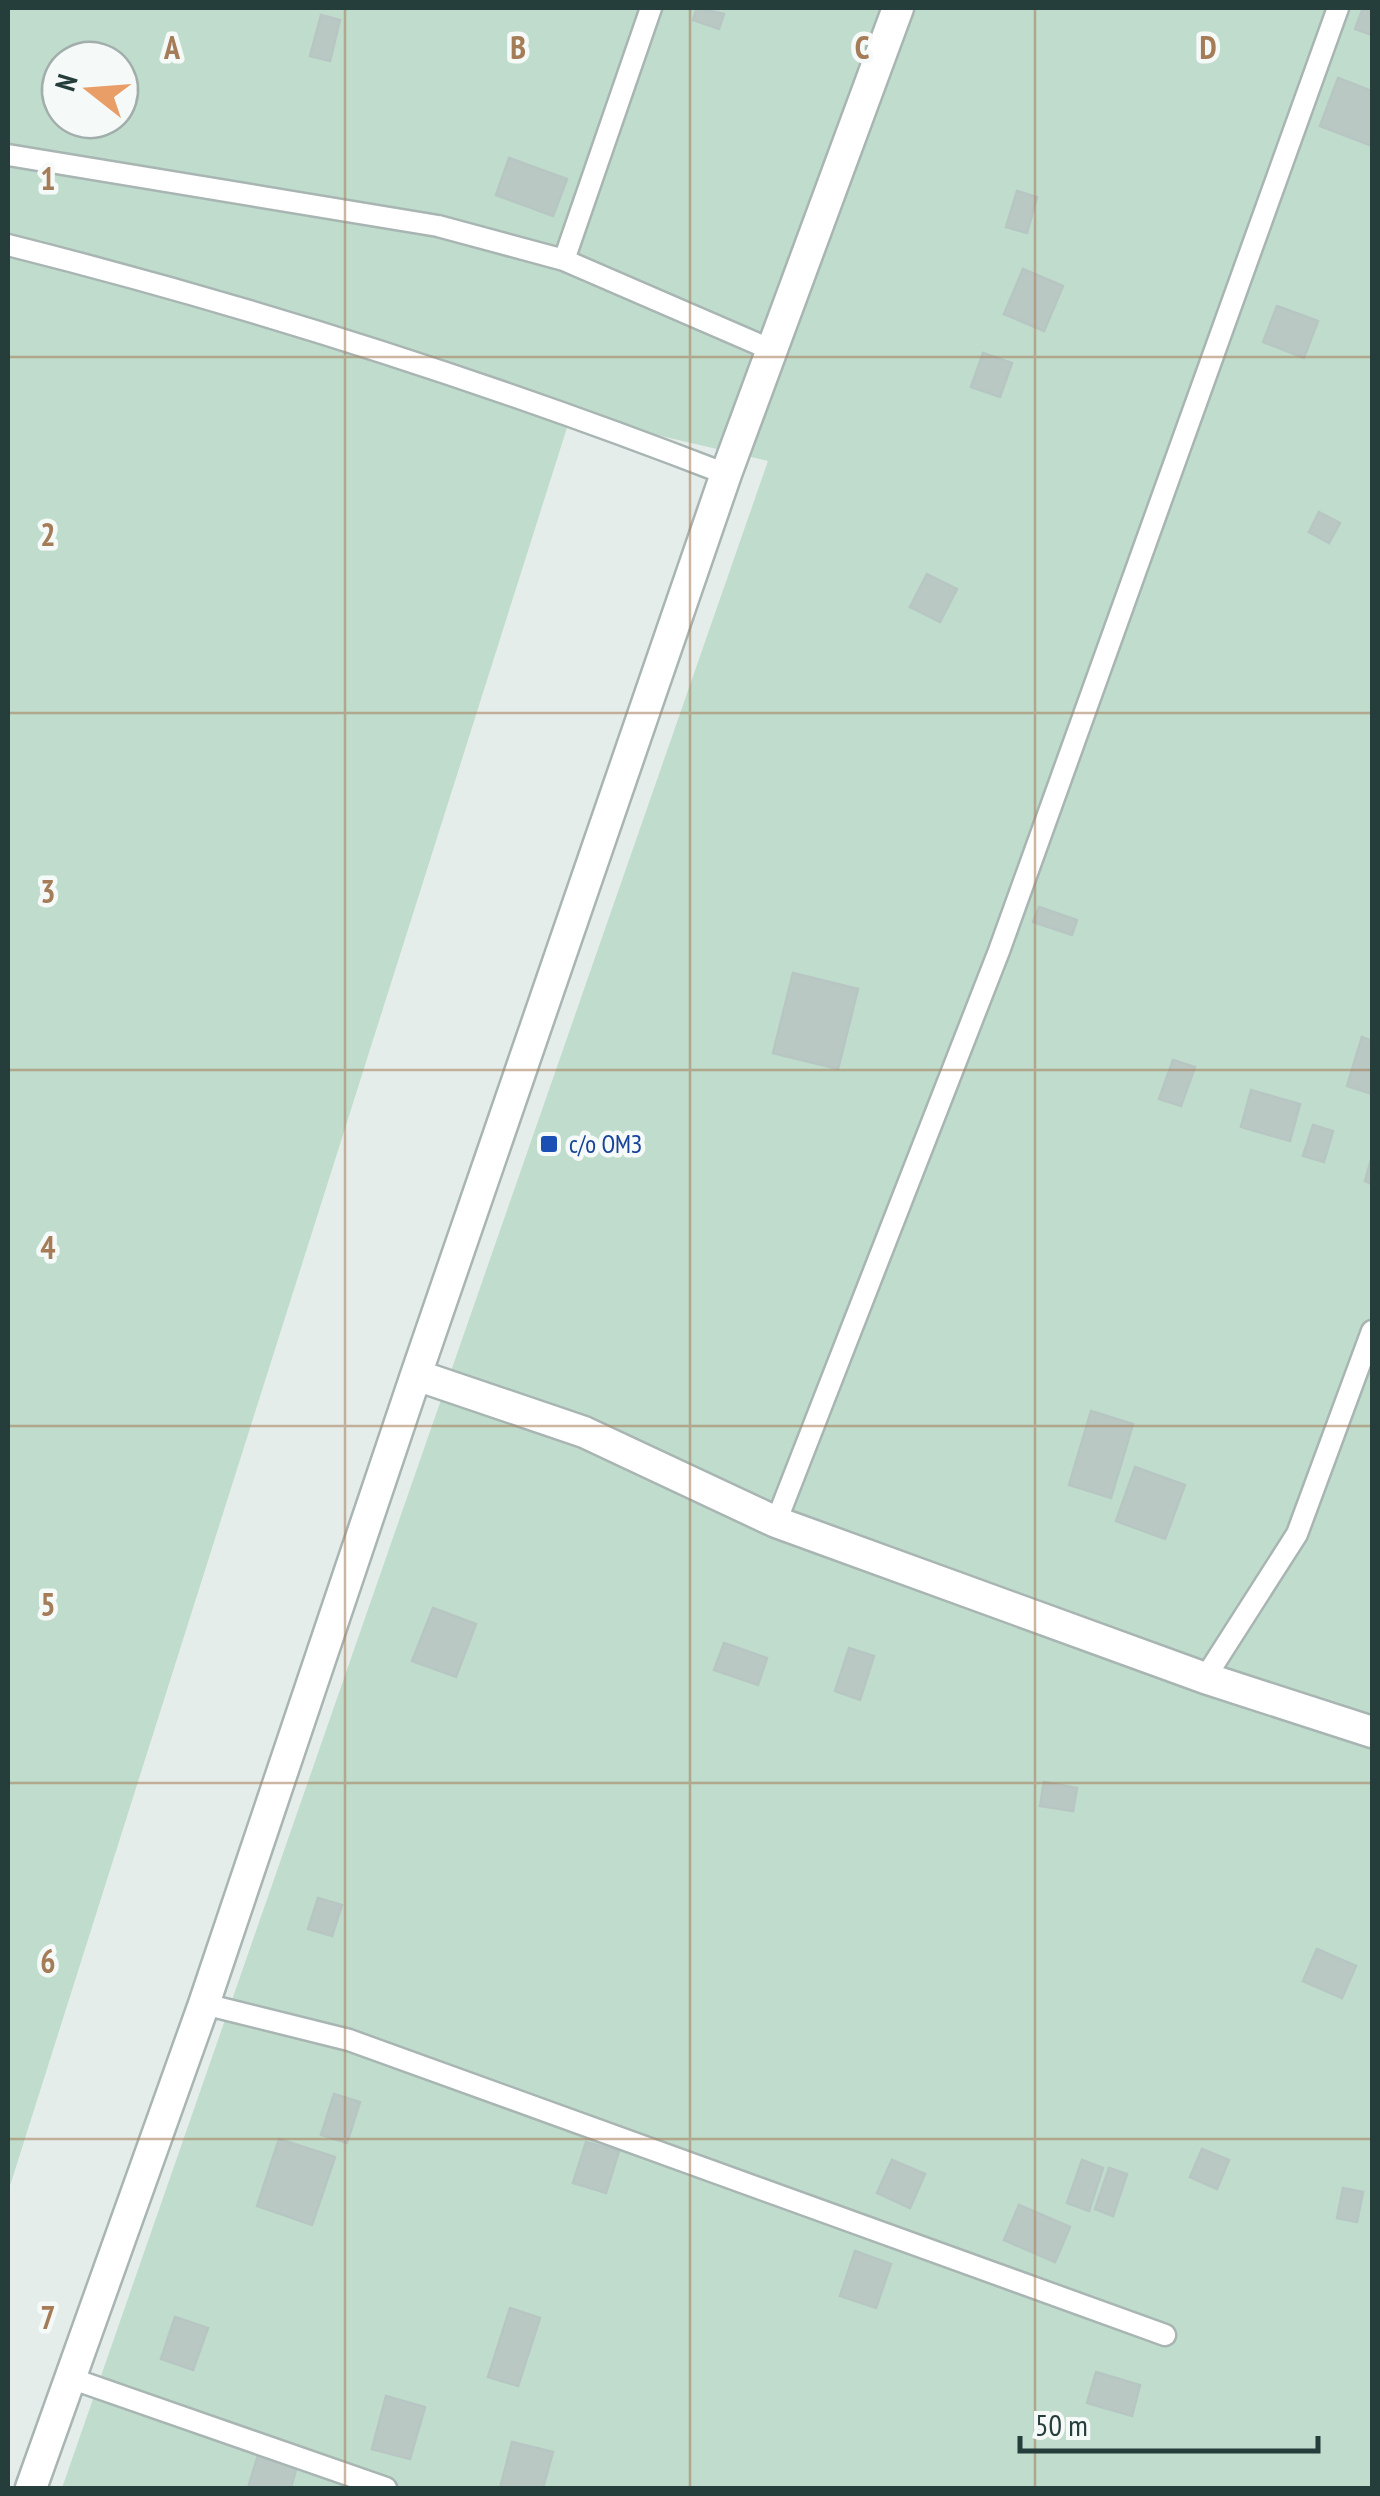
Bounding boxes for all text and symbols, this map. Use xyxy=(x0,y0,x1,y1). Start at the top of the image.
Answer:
text: A xyxy=(163,26,181,68)
text: B xyxy=(510,26,526,68)
text: C xyxy=(855,26,870,68)
text: D xyxy=(1199,26,1217,68)
north arrow xyxy=(40,40,140,140)
text: N xyxy=(46,70,86,95)
text: 1 xyxy=(40,157,56,199)
text: 2 xyxy=(40,513,56,555)
text: 3 xyxy=(40,870,56,912)
place label: с/о ОМЗ xyxy=(569,1128,642,1160)
marker: с/о ОМЗ xyxy=(538,1133,560,1155)
text: 4 xyxy=(40,1226,56,1268)
text: 5 xyxy=(40,1583,56,1625)
text: 6 xyxy=(40,1940,56,1982)
text: 7 xyxy=(40,2296,56,2338)
scale bar xyxy=(1020,2391,1318,2453)
text: 50 m xyxy=(1035,2405,1088,2444)

